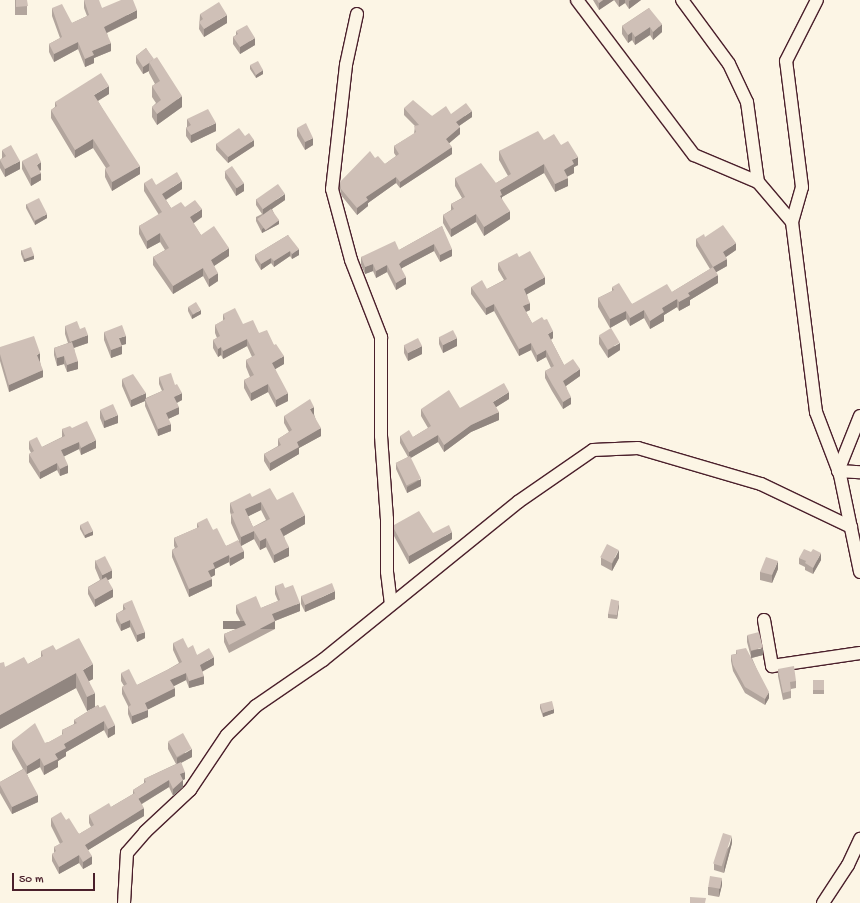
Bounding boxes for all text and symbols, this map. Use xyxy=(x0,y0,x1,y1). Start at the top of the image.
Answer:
scale bar xyxy=(14,865,97,891)
text: 50 m xyxy=(19,873,44,887)

